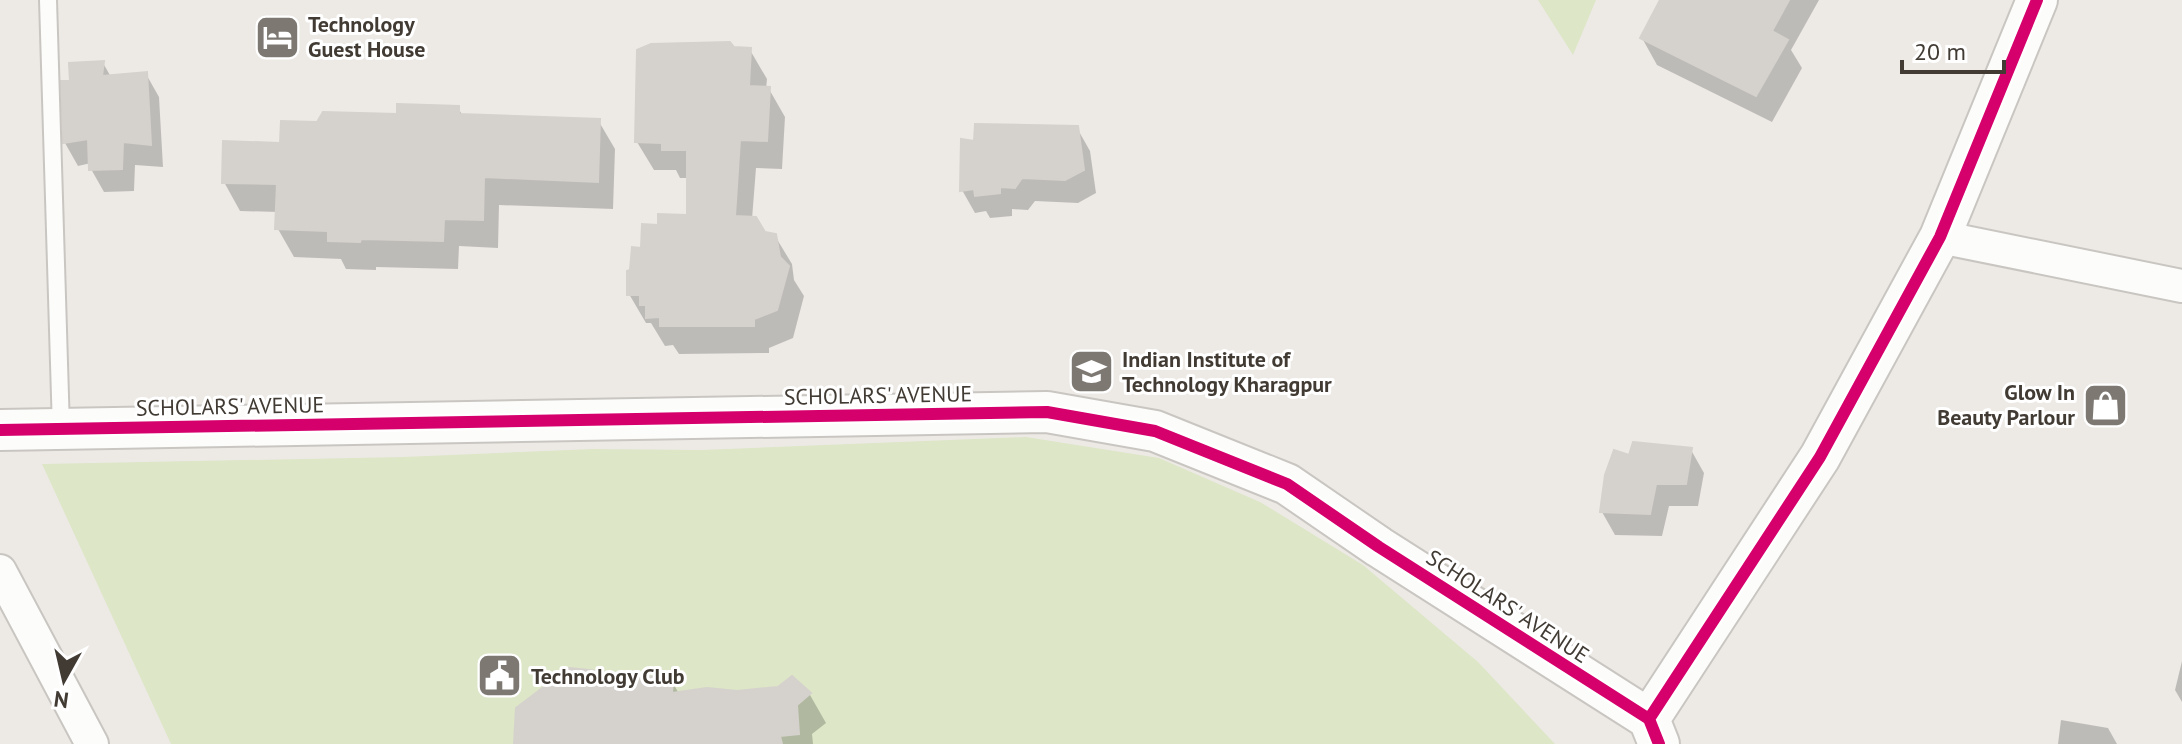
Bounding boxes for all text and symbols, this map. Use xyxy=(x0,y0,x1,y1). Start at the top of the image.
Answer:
place label: Technology Guest House xyxy=(308,10,425,63)
hotel icon: Technology Guest House xyxy=(253,13,301,61)
scale bar xyxy=(1902,24,2004,74)
text: 20 m xyxy=(1914,36,1966,67)
place label: Indian Institute of Technology Kharagpur xyxy=(1122,345,1332,398)
school or university icon: Indian Institute of Technology Kharagpur xyxy=(1067,348,1115,396)
place label: Glow In Beauty Parlour xyxy=(1937,378,2075,431)
street label: SCHOLARS' AVENUE xyxy=(784,379,972,411)
shop icon: Glow In Beauty Parlour xyxy=(2082,381,2130,429)
street label: SCHOLARS' AVENUE xyxy=(136,390,324,422)
street label: SCHOLARS' AVENUE xyxy=(1421,543,1595,669)
north arrow xyxy=(24,640,104,720)
public building icon: Technology Club xyxy=(476,652,524,700)
place label: Technology Club xyxy=(531,662,685,690)
text: N xyxy=(52,685,70,715)

